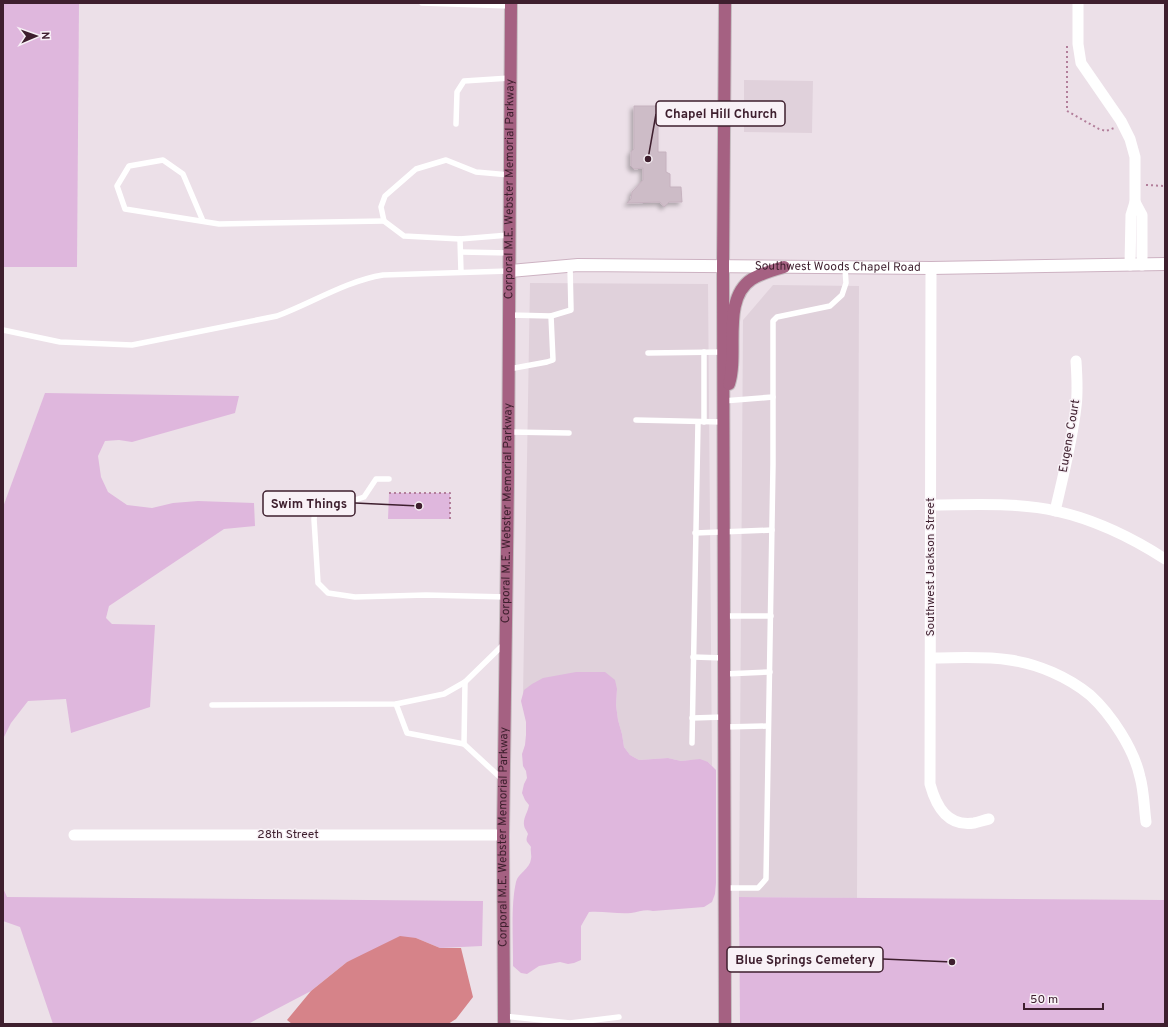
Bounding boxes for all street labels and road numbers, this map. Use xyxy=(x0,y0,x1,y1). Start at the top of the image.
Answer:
street label: Corporal M.E. Webster Memorial Parkway xyxy=(501,79,519,299)
street label: Southwest Woods Chapel Road xyxy=(755,259,921,276)
street label: Eugene Court xyxy=(1056,398,1084,474)
street label: Corporal M.E. Webster Memorial Parkway xyxy=(498,403,516,623)
street label: Southwest Jackson Street xyxy=(923,498,939,636)
street label: Corporal M.E. Webster Memorial Parkway xyxy=(495,727,513,947)
street label: 28th Street xyxy=(257,827,319,843)

